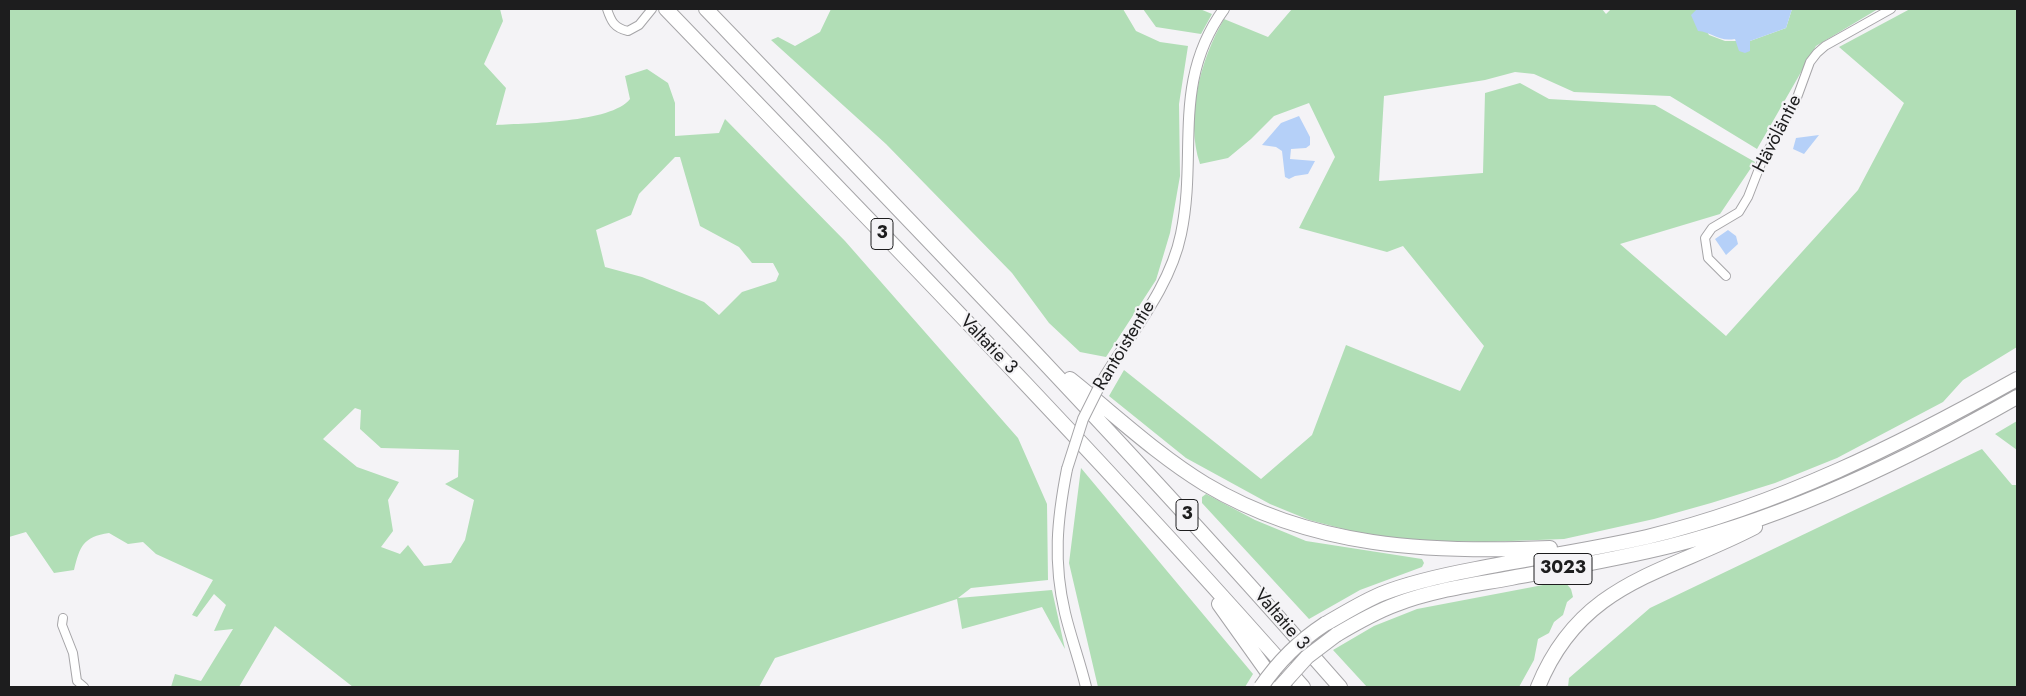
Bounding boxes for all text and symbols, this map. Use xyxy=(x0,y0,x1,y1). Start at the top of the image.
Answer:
street label: Hävöläntie xyxy=(1749,91,1807,177)
road number: 3 xyxy=(871,218,893,250)
street label: Rantoistentie xyxy=(1089,297,1161,395)
street label: Valtatie 3 xyxy=(954,311,1022,379)
road number: 3 xyxy=(1176,500,1198,530)
road number: 3023 xyxy=(1534,554,1592,584)
street label: Valtatie 3 xyxy=(1248,585,1314,655)

